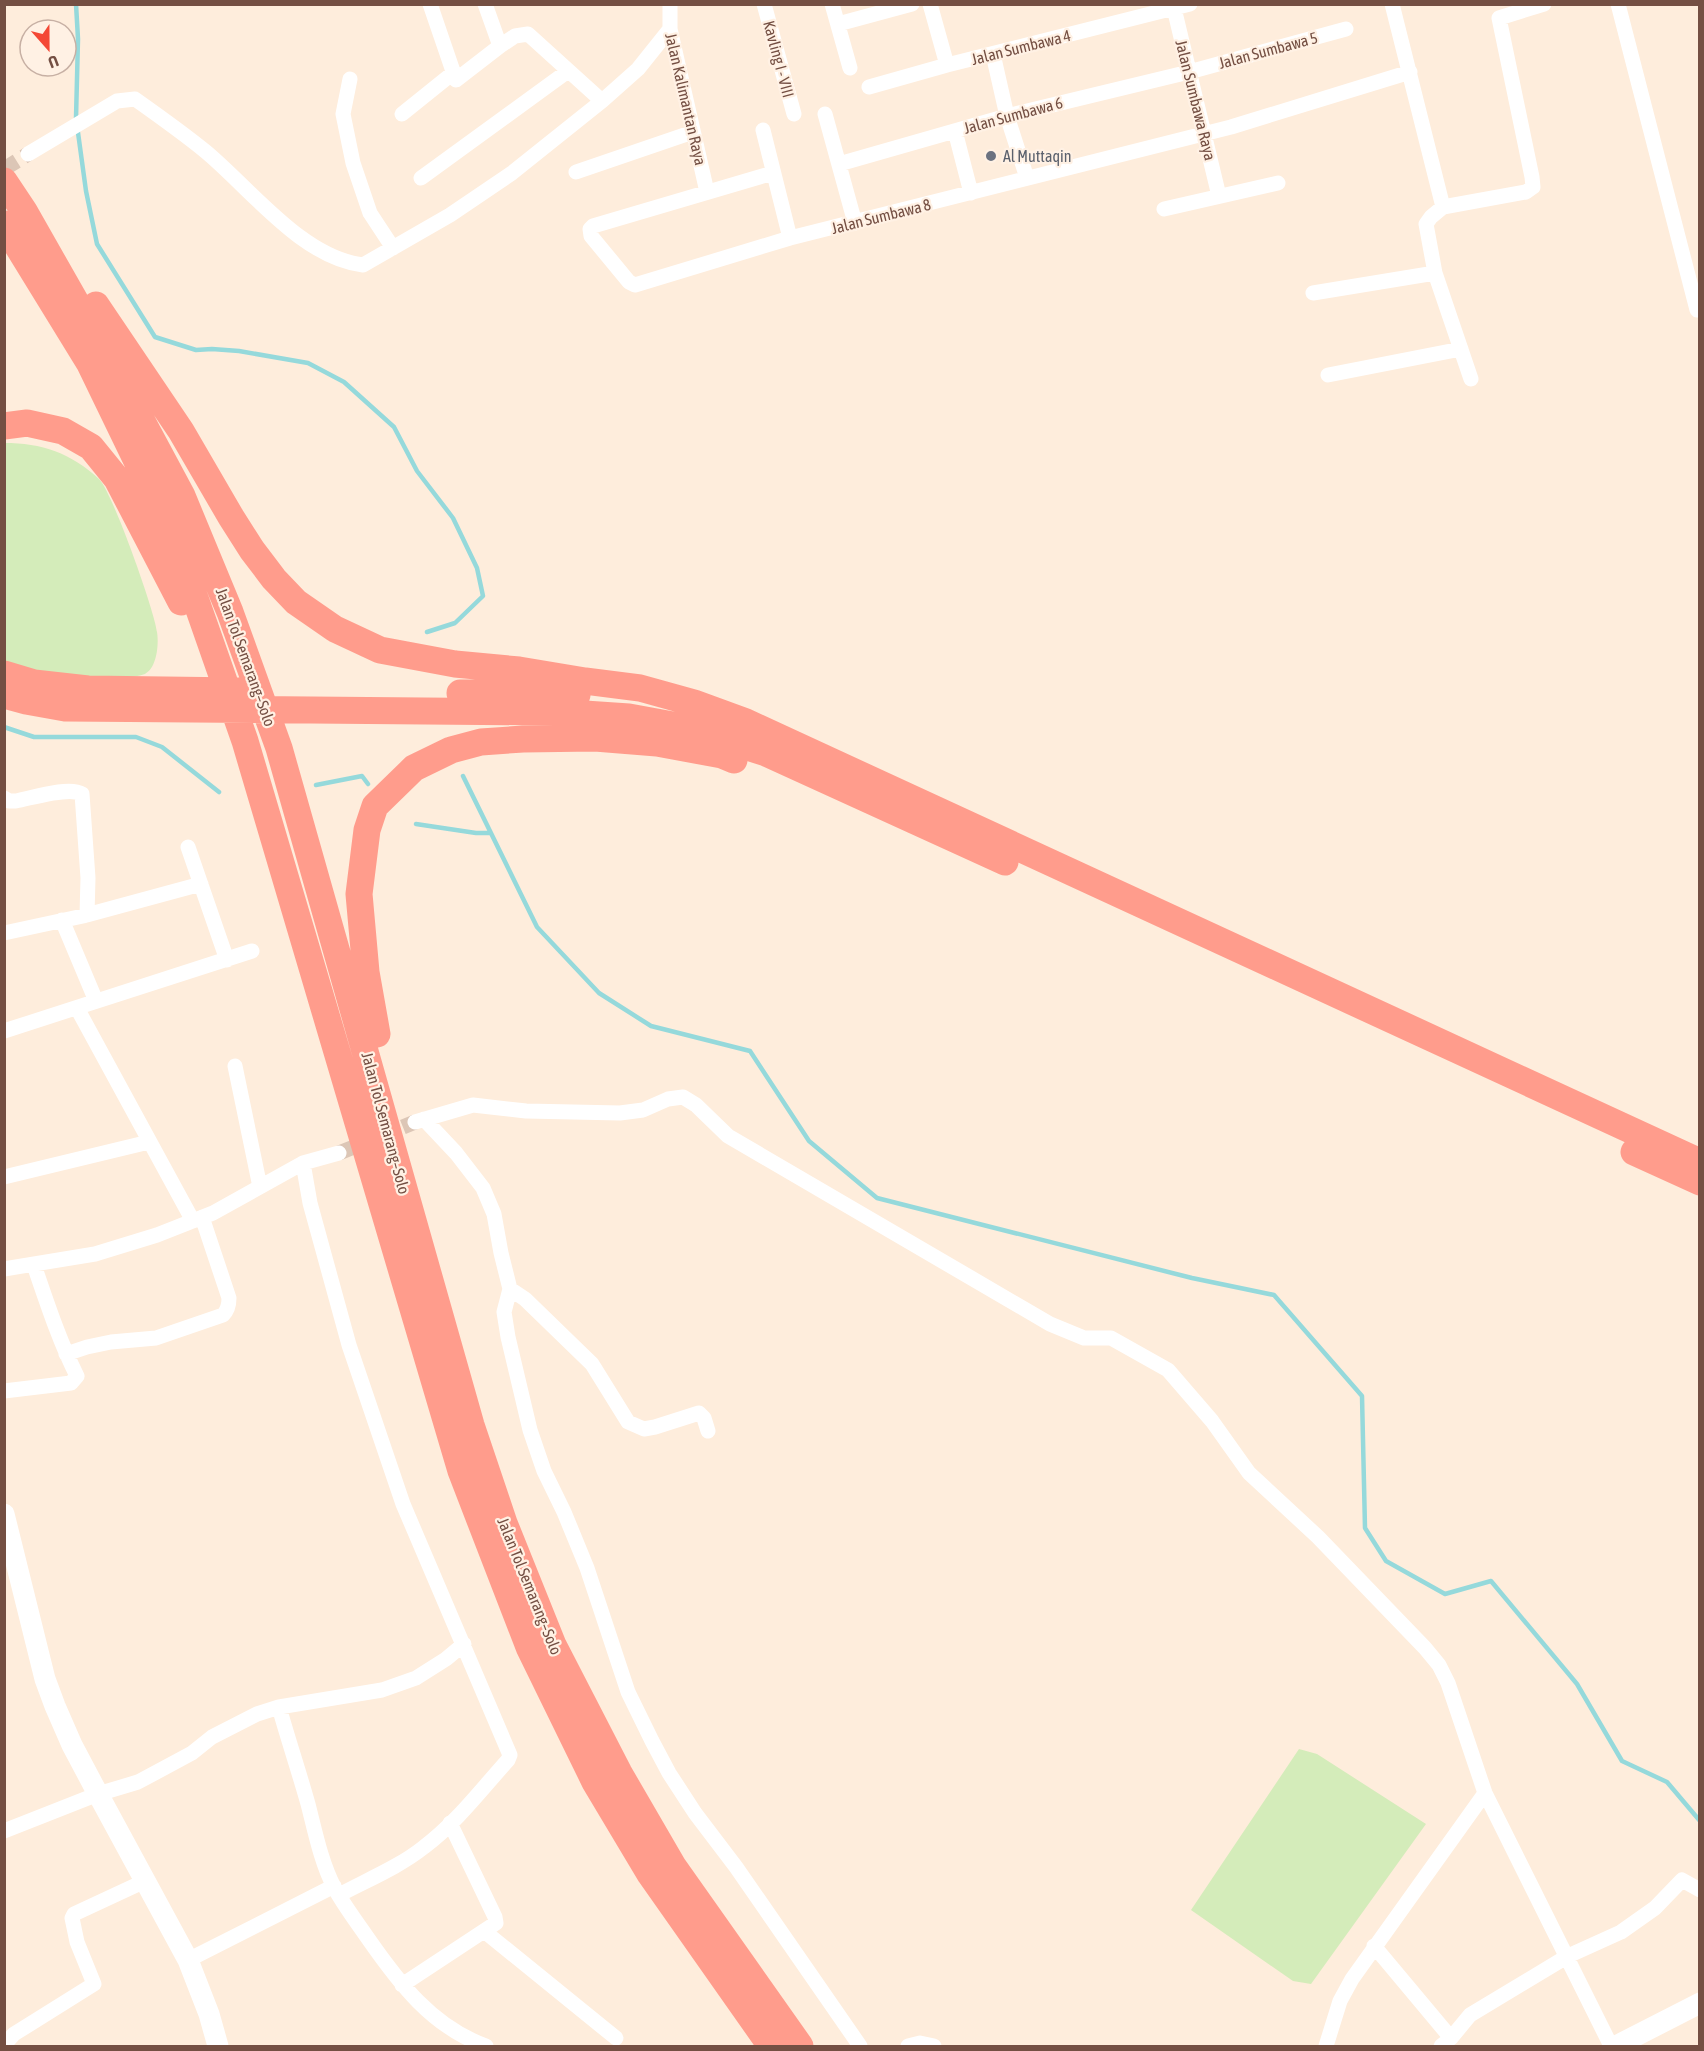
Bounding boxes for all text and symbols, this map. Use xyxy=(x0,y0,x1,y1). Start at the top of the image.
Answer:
north arrow xyxy=(18,18,78,78)
street label: Kavling I - VIII xyxy=(759,19,798,100)
street label: Jalan Sumbawa 4 xyxy=(969,26,1073,68)
street label: Jalan Sumbawa 5 xyxy=(1217,28,1319,72)
street label: Jalan Kalimantan Raya xyxy=(661,31,710,167)
street label: Jalan Sumbawa Raya xyxy=(1171,38,1220,162)
text: U xyxy=(46,52,61,72)
street label: Jalan Sumbawa 6 xyxy=(962,93,1064,137)
place label: Al Muttaqin xyxy=(1003,147,1071,166)
marker: Al Muttaqin xyxy=(984,149,998,163)
street label: Jalan Sumbawa 8 xyxy=(829,195,933,237)
street label: Jalan Tol Semarang–Solo xyxy=(212,585,279,729)
street label: Jalan Tol Semarang–Solo xyxy=(357,1050,414,1196)
street label: Jalan Tol Semarang–Solo xyxy=(493,1515,566,1657)

